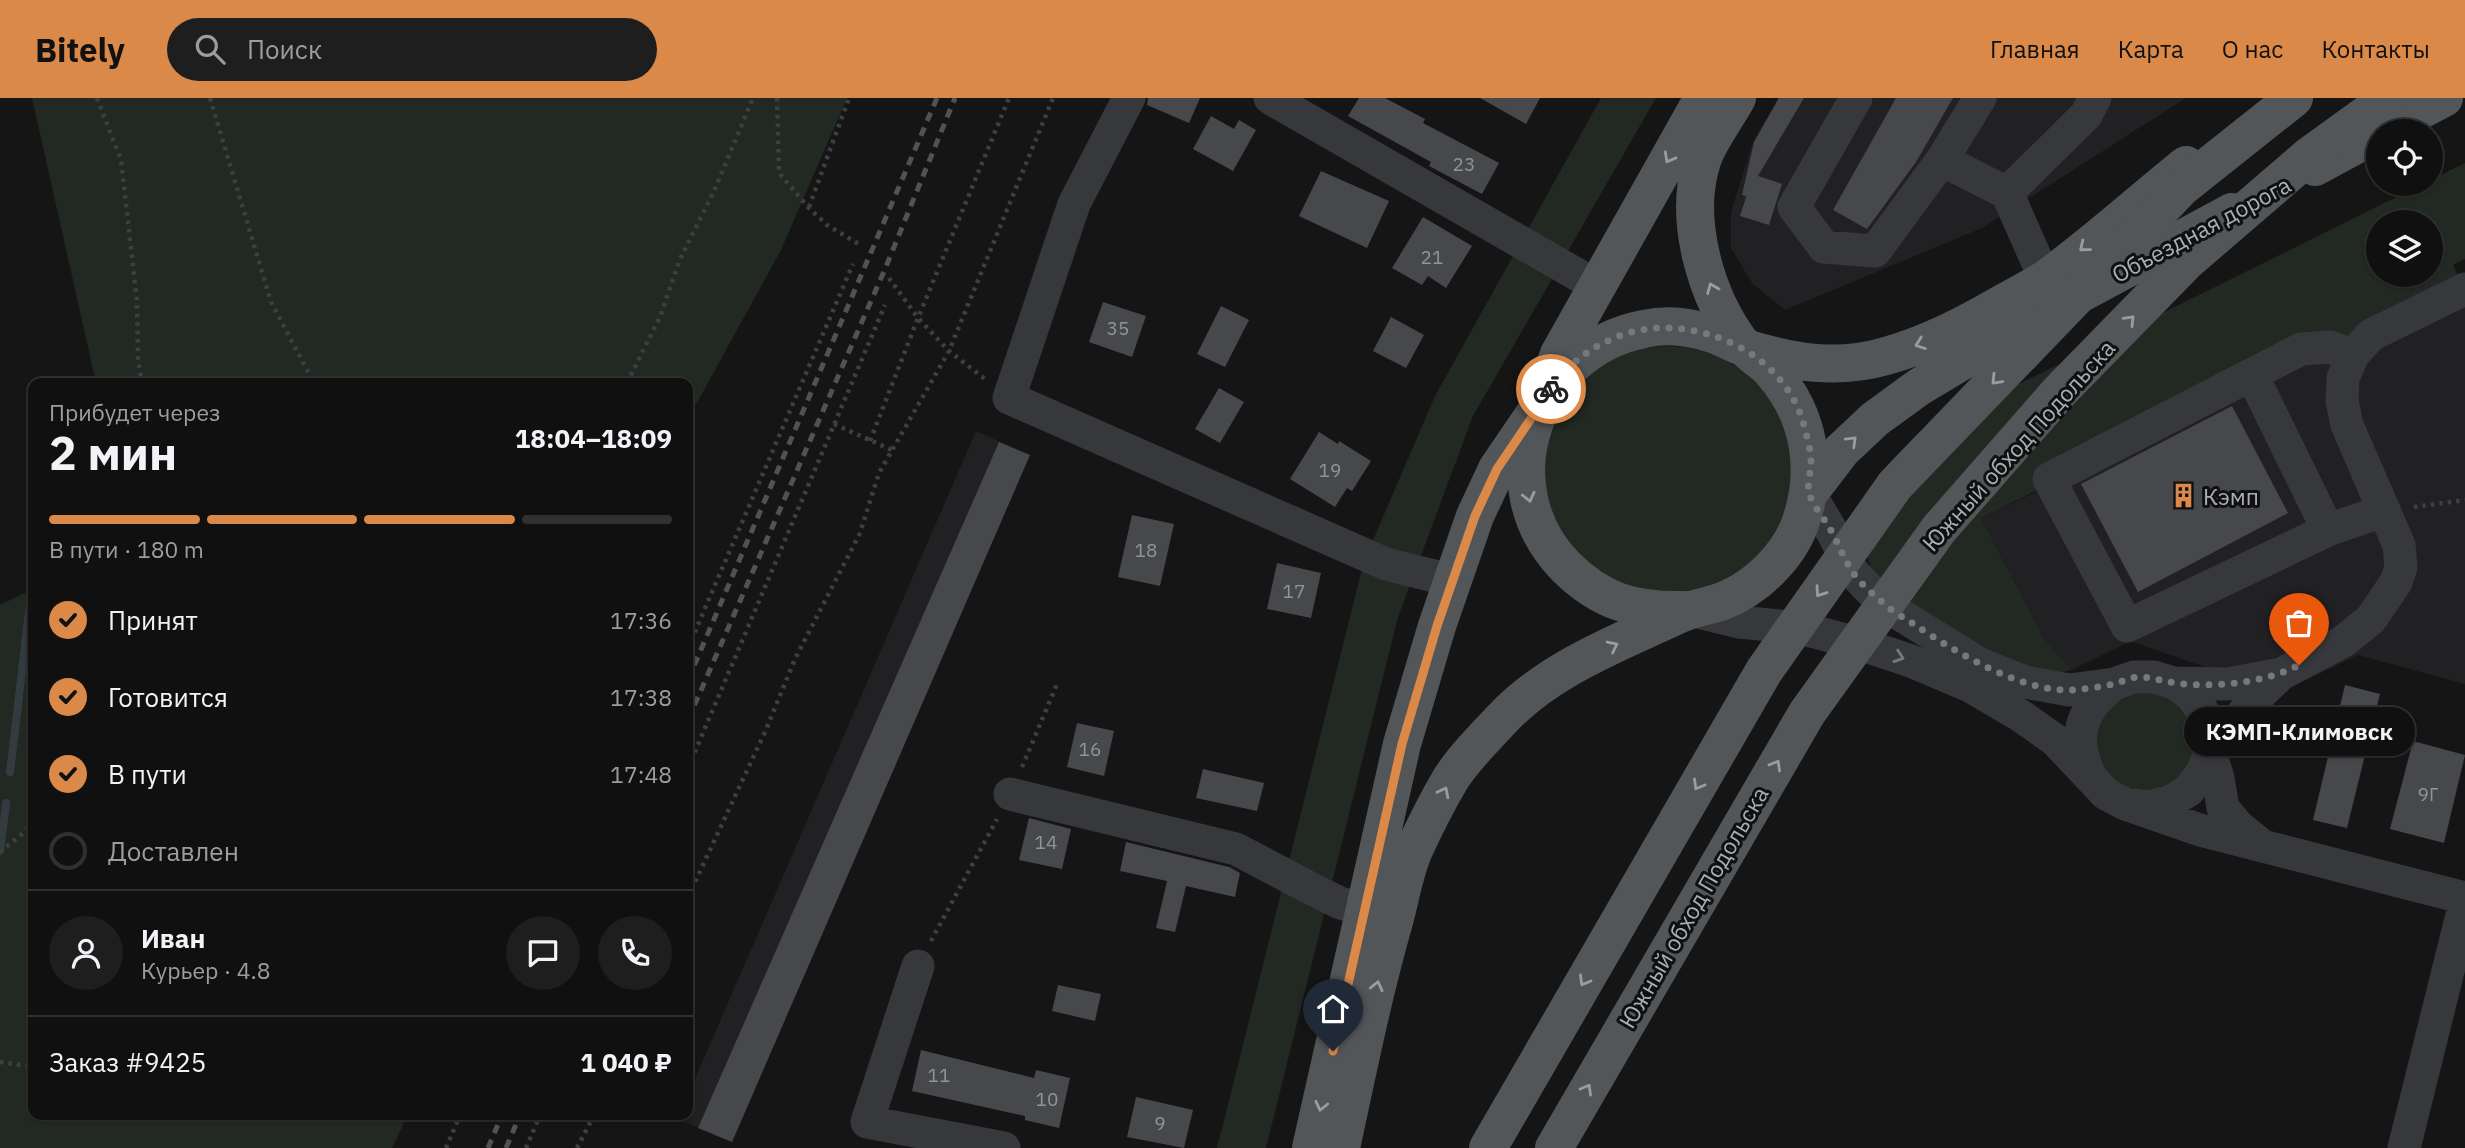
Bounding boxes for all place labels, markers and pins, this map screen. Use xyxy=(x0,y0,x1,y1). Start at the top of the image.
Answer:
place label: Кэмп xyxy=(2203,481,2259,511)
building icon: Кэмп xyxy=(2169,482,2197,510)
pin xyxy=(2269,593,2329,665)
callout: КЭМП-Климовск xyxy=(2184,707,2414,756)
pin xyxy=(1303,979,1363,1051)

